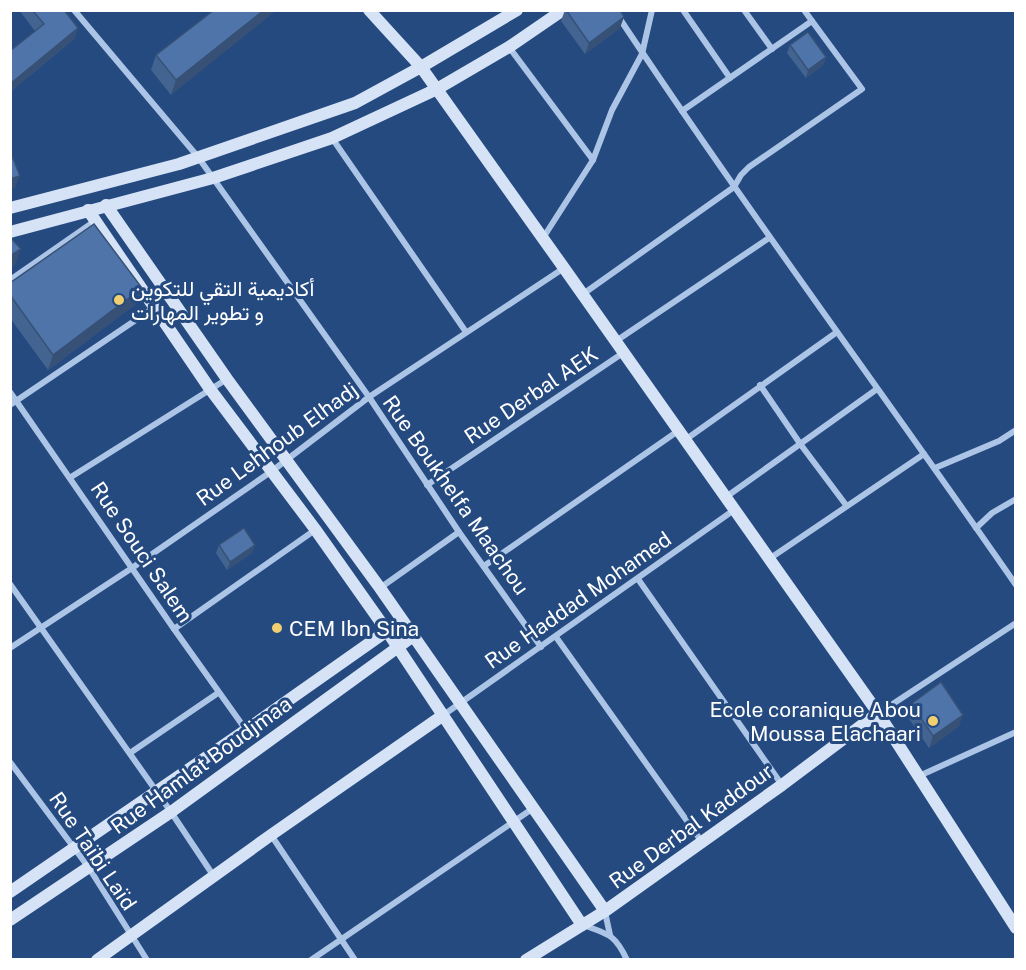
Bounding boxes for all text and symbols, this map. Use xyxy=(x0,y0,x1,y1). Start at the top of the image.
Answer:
place label: أكاديمية التقي للتكوين و تطوير المهارات xyxy=(131,276,314,326)
marker: أكاديمية التقي للتكوين و تطوير المهارات xyxy=(112,293,126,307)
street label: Rue Derbal AEK xyxy=(460,341,602,449)
street label: Rue Lehhoub Elhadj xyxy=(191,377,363,511)
street label: Rue Boukhelfa Maachou xyxy=(378,391,534,599)
street label: Rue Souci Salem xyxy=(86,477,198,627)
street label: Rue Haddad Mohamed xyxy=(480,526,676,674)
place label: CEM Ibn Sina xyxy=(289,616,419,641)
marker: CEM Ibn Sina xyxy=(270,621,284,635)
street label: Rue Hamlat Boudjmaa xyxy=(106,691,296,839)
place label: Ecole coranique Abou Moussa Elachaari xyxy=(709,697,921,746)
marker: Ecole coranique Abou Moussa Elachaari xyxy=(926,714,940,728)
street label: Rue Derbal Kaddour xyxy=(604,758,778,894)
street label: Rue Taïbi Laïd xyxy=(44,787,142,915)

